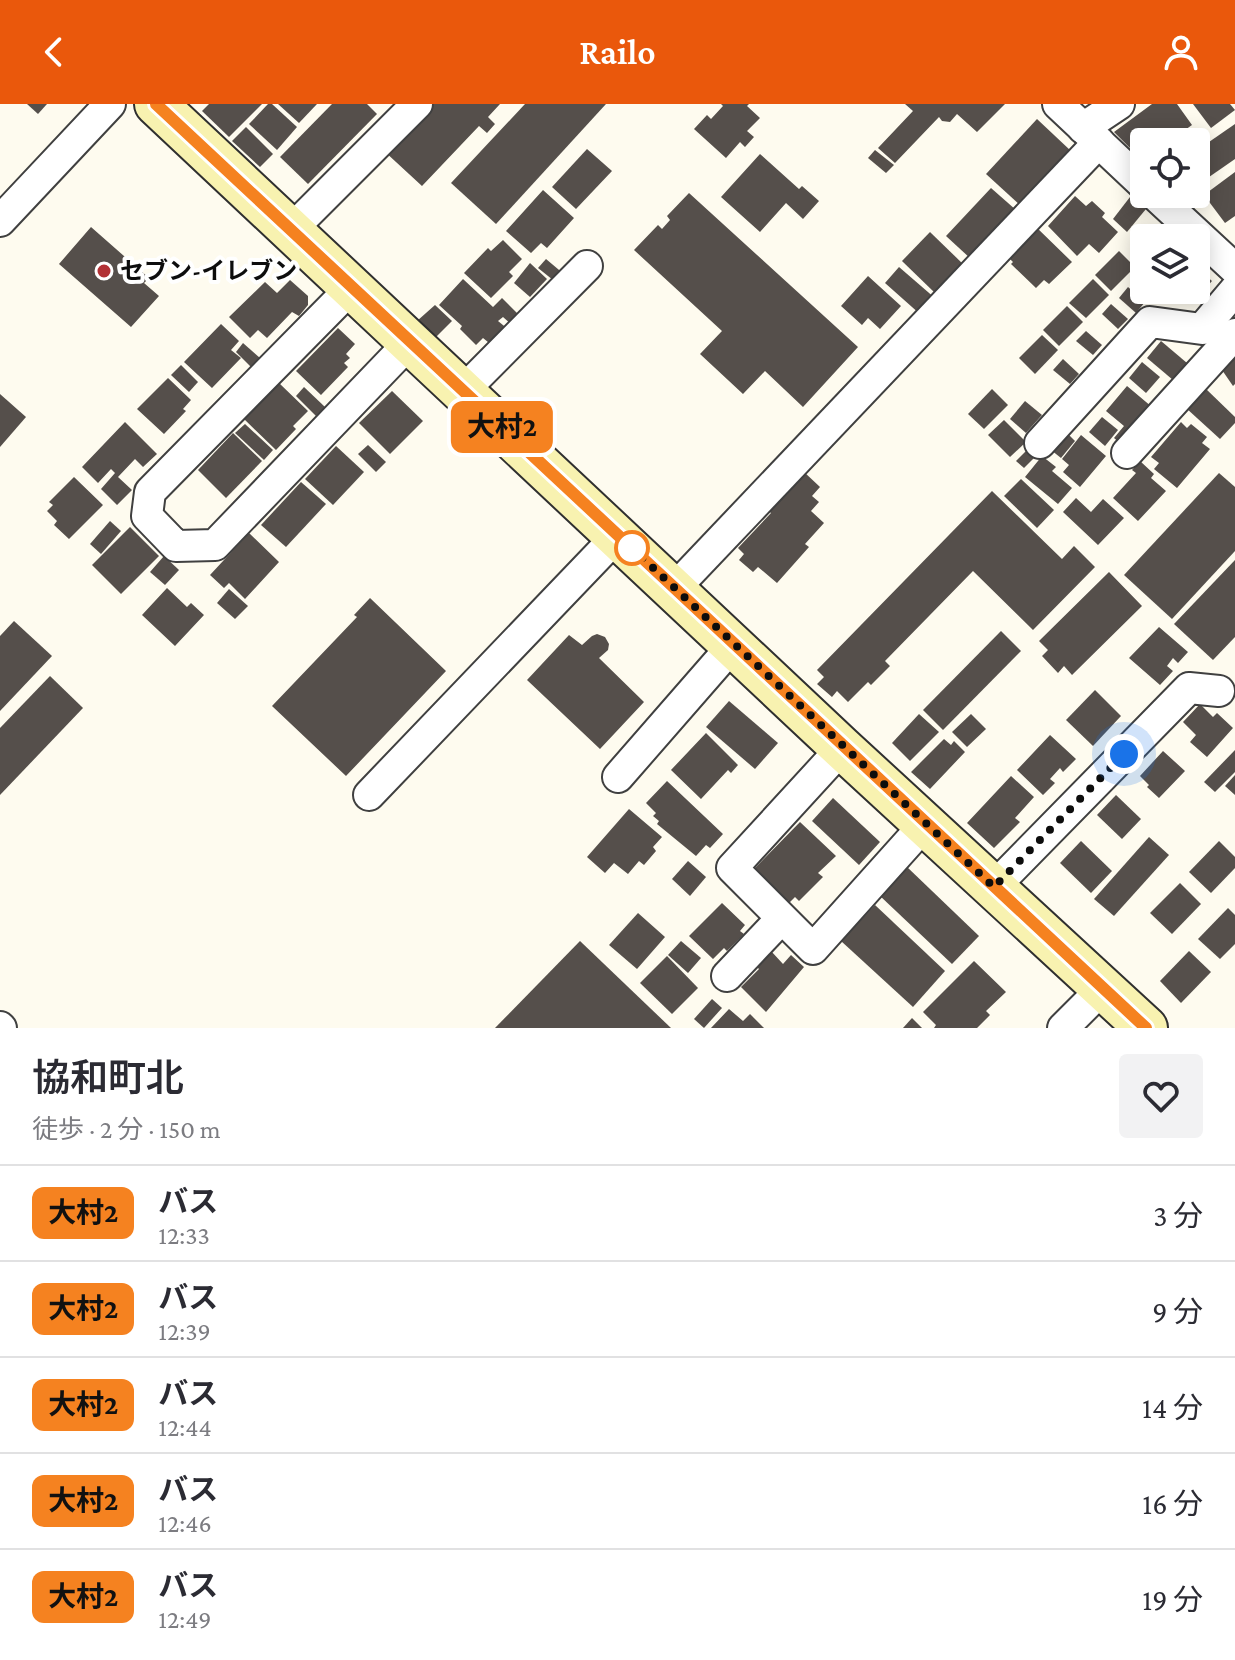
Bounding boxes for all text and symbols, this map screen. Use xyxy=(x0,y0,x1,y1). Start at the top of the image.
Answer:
icon: back xyxy=(32,30,76,74)
icon: person xyxy=(1159,30,1203,74)
text: Railo xyxy=(579,32,656,72)
map controls xyxy=(1130,128,1210,304)
button: locate xyxy=(1130,128,1210,208)
button: layers xyxy=(1130,224,1210,304)
place label: セブン-イレブン xyxy=(120,257,297,284)
marker: セブン-イレブン xyxy=(95,262,113,280)
line badge: 大村2 xyxy=(456,401,548,453)
text: 大村2 xyxy=(467,411,537,442)
unlabelled marker xyxy=(615,531,649,565)
your location xyxy=(1104,734,1144,774)
button: heart xyxy=(1119,1054,1203,1138)
text: 協和町北 xyxy=(32,1057,184,1099)
text: 徒歩 · 2 分 · 150 m xyxy=(32,1115,221,1144)
text: バス xyxy=(158,1185,218,1218)
text: 大村2 xyxy=(48,1197,118,1228)
text: 3 分 xyxy=(1153,1199,1203,1232)
text: 12:33 xyxy=(158,1221,210,1250)
text: バス xyxy=(158,1281,218,1314)
text: 大村2 xyxy=(48,1293,118,1324)
text: 9 分 xyxy=(1152,1295,1203,1328)
text: 12:39 xyxy=(158,1317,211,1346)
text: バス xyxy=(158,1377,218,1410)
text: 大村2 xyxy=(48,1389,118,1420)
text: 14 分 xyxy=(1142,1391,1203,1424)
text: 12:44 xyxy=(158,1413,212,1442)
text: バス xyxy=(158,1473,218,1506)
text: 大村2 xyxy=(48,1485,118,1516)
text: 16 分 xyxy=(1142,1487,1203,1520)
text: 12:46 xyxy=(158,1509,212,1538)
text: バス xyxy=(158,1569,218,1602)
text: 大村2 xyxy=(48,1581,118,1612)
text: 19 分 xyxy=(1142,1583,1203,1616)
text: 12:49 xyxy=(158,1605,211,1634)

